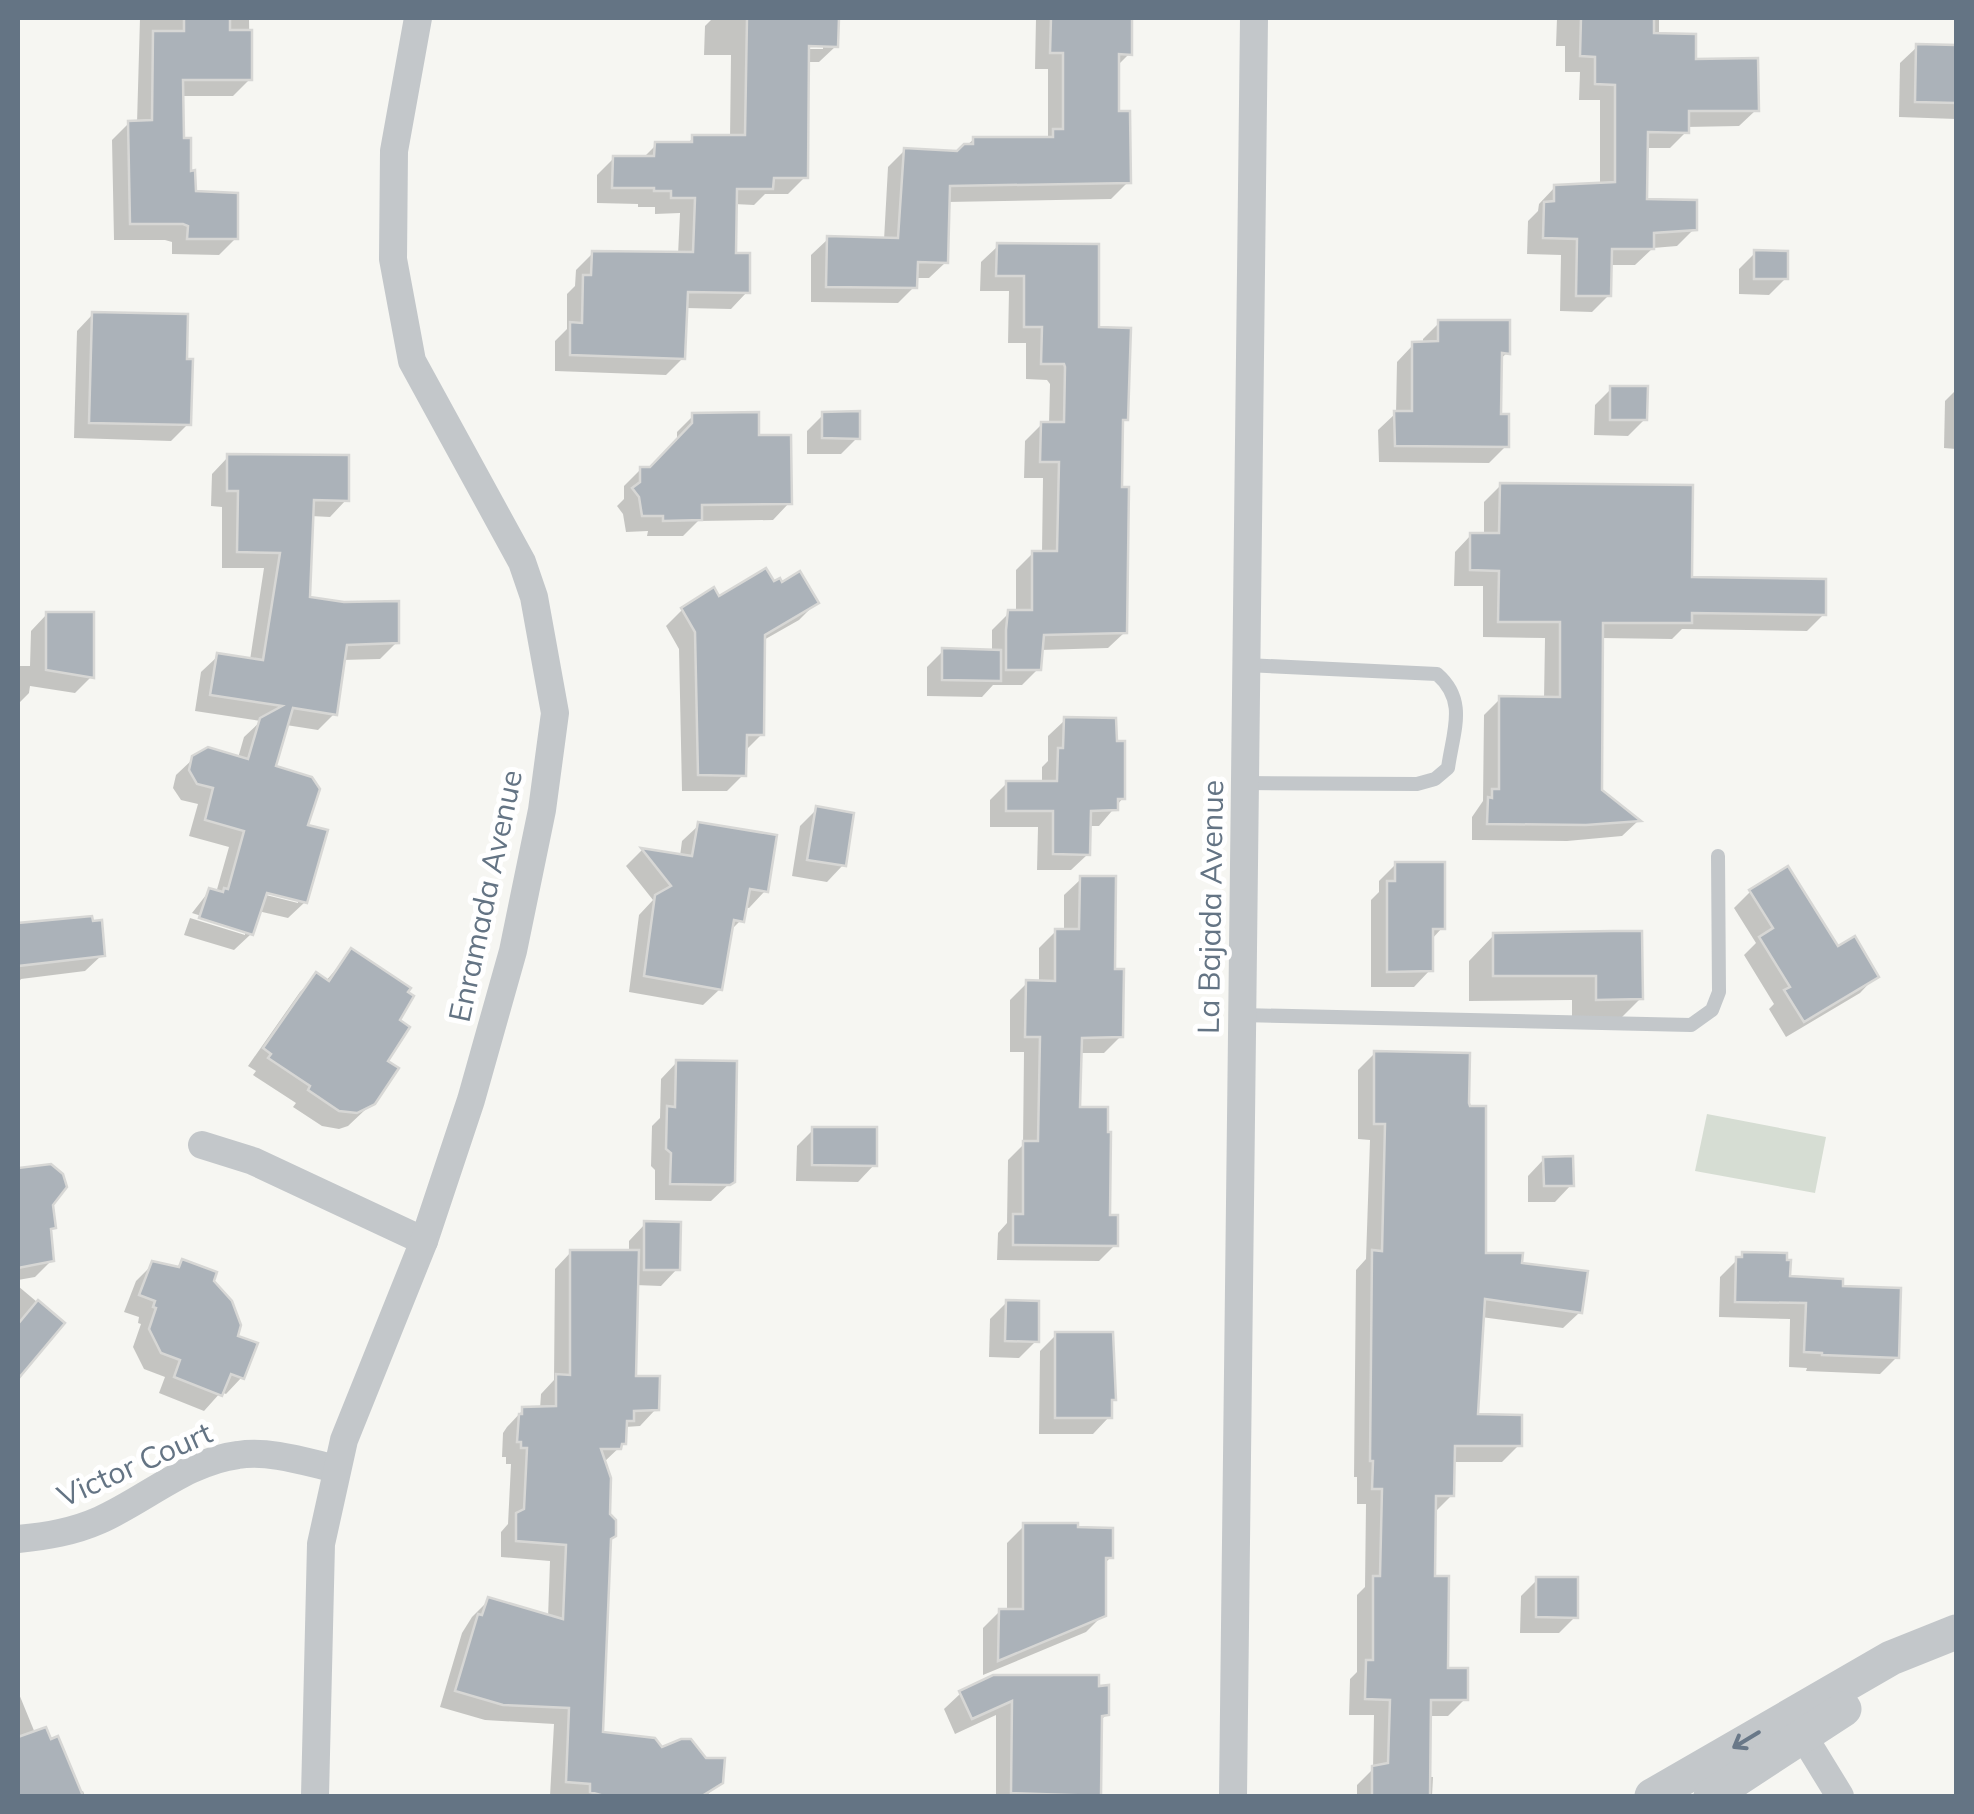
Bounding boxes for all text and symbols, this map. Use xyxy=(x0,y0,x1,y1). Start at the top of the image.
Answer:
street label: Enramada Avenue xyxy=(440,766,530,1025)
street label: La Bajada Avenue xyxy=(1189,780,1231,1034)
street label: Victor Court xyxy=(51,1413,218,1515)
one-way arrow xyxy=(1732,1730,1761,1750)

